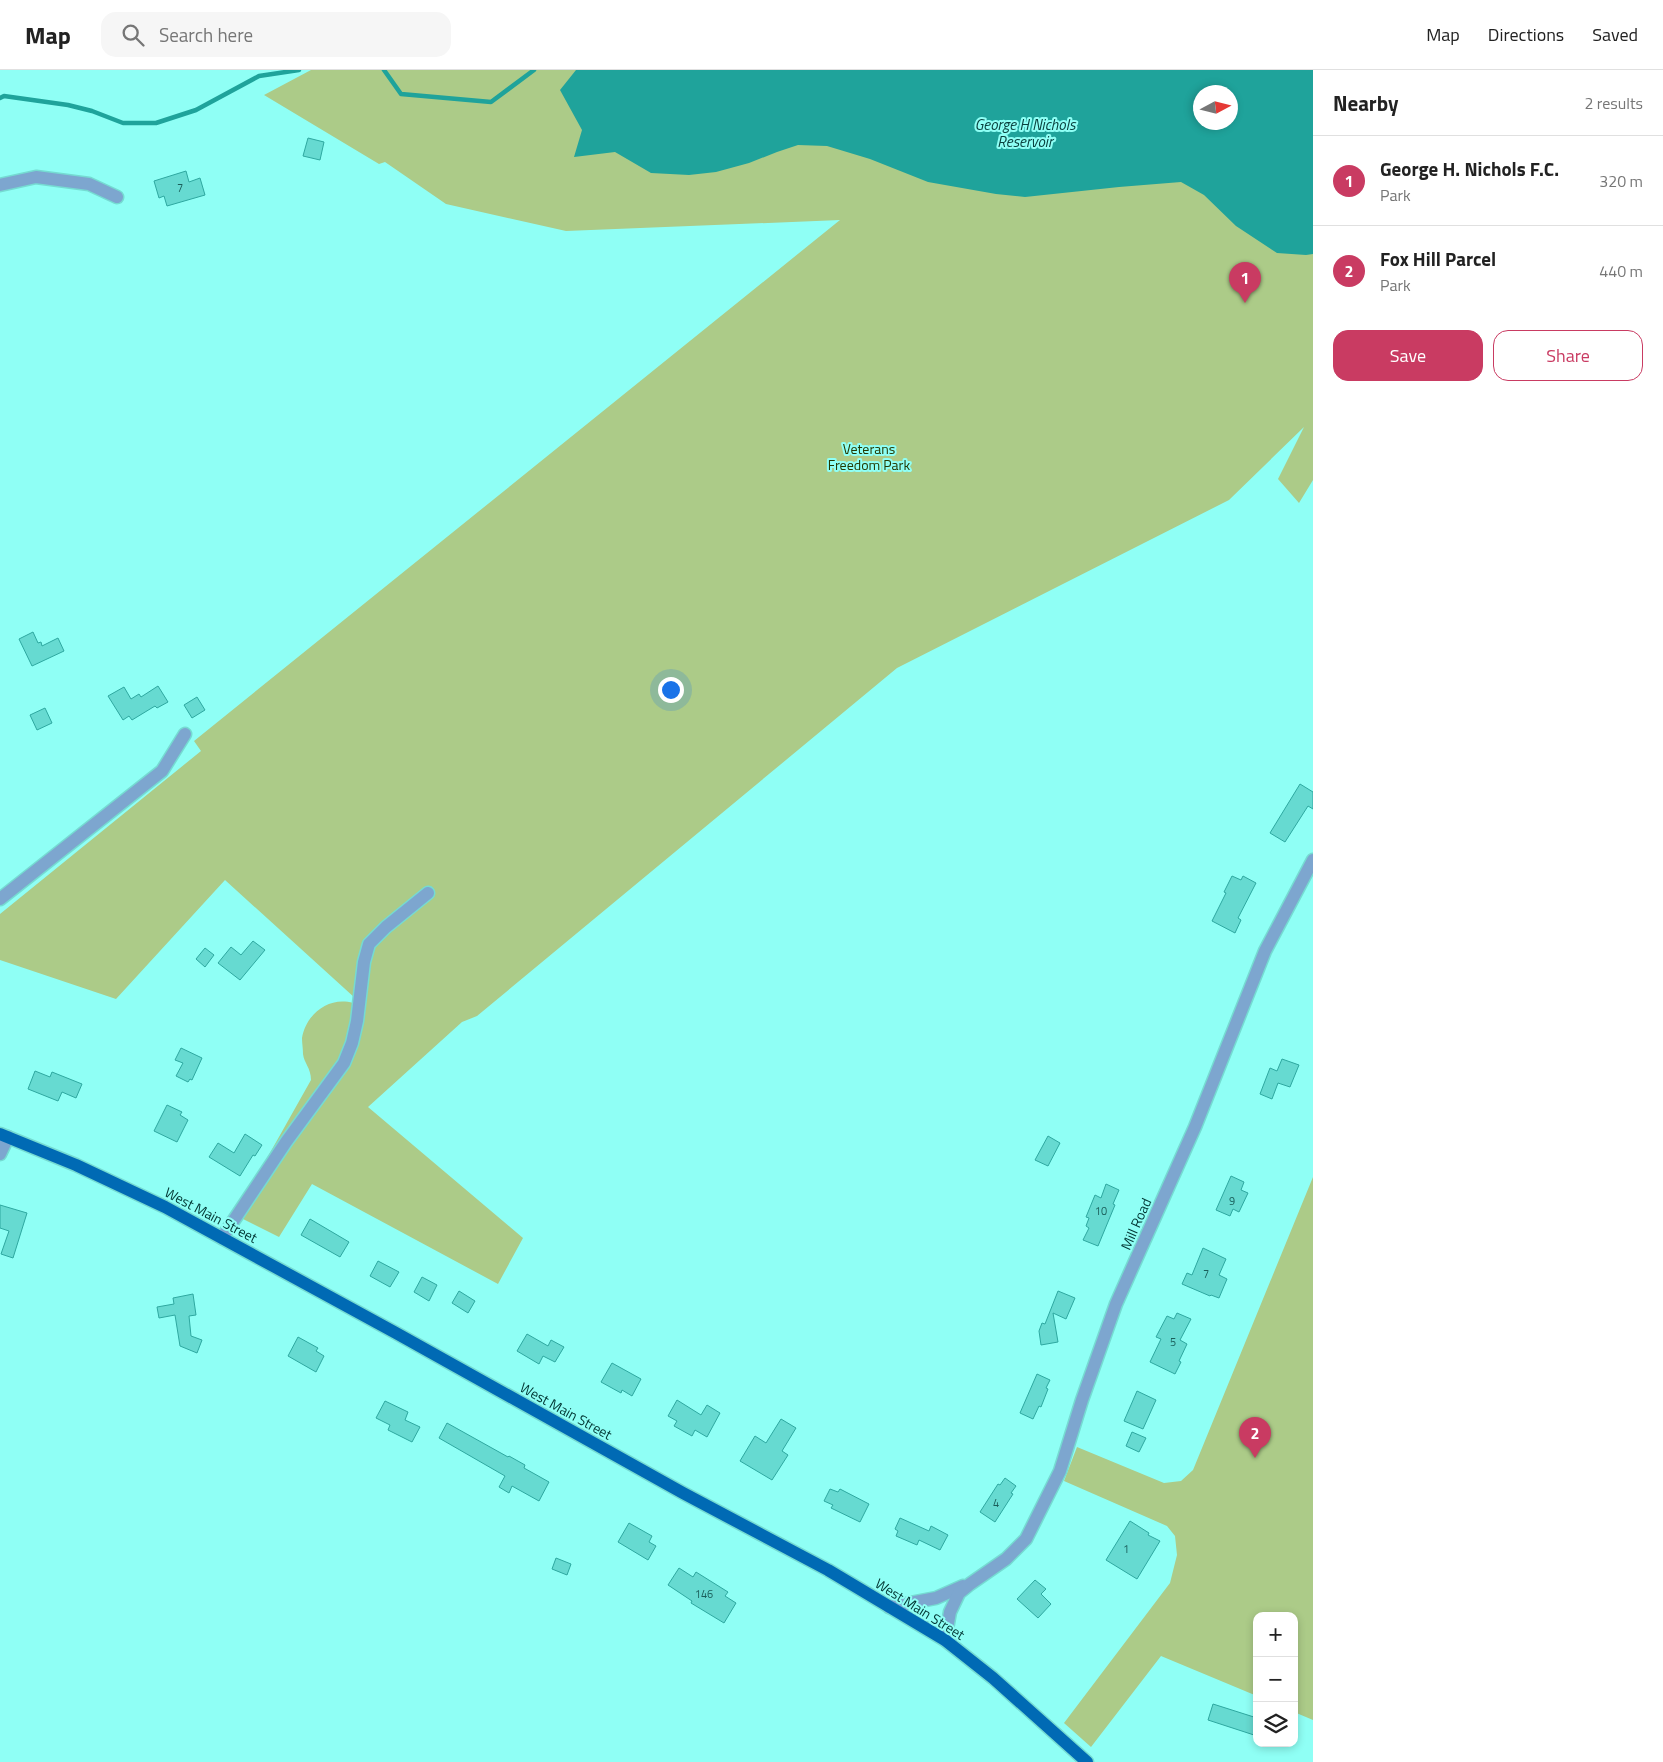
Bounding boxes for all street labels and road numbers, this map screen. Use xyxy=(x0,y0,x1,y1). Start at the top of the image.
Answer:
street label: West Main Street xyxy=(161,1181,261,1248)
street label: Mill Road xyxy=(1115,1195,1156,1253)
street label: West Main Street xyxy=(516,1377,616,1445)
street label: West Main Street xyxy=(871,1573,969,1645)

